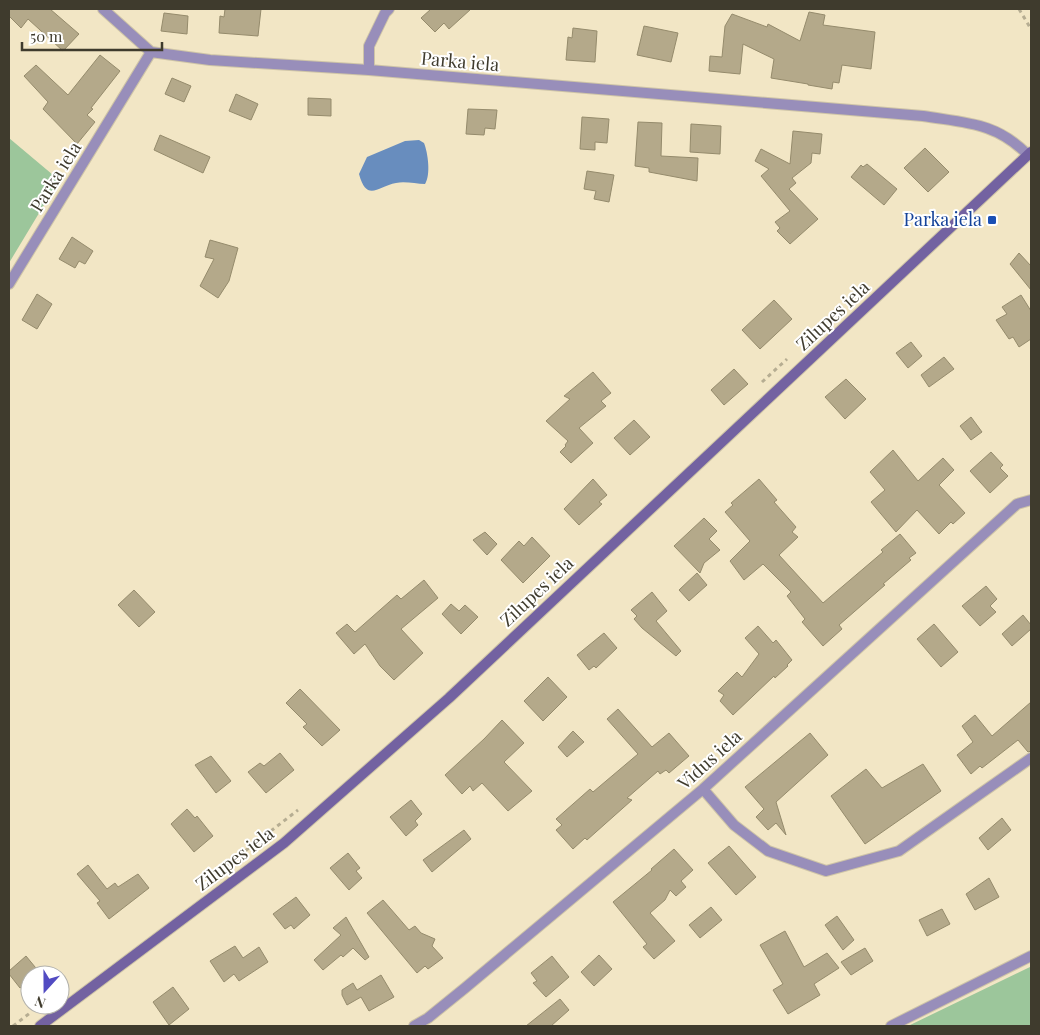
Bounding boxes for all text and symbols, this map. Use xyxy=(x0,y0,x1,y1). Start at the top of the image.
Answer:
scale bar xyxy=(22,20,162,52)
text: 50 m xyxy=(30,26,63,46)
street label: Parka iela xyxy=(420,46,500,76)
street label: Parka iela xyxy=(24,137,86,216)
place label: Parka iela xyxy=(904,207,982,231)
marker: Parka iela xyxy=(986,214,998,226)
street label: Zilupes iela xyxy=(790,275,874,355)
street label: Zilupes iela xyxy=(494,551,578,631)
street label: Vidus iela xyxy=(672,724,746,795)
street label: Zilupes iela xyxy=(190,821,278,896)
north arrow xyxy=(20,965,70,1015)
text: N xyxy=(32,992,48,1013)

